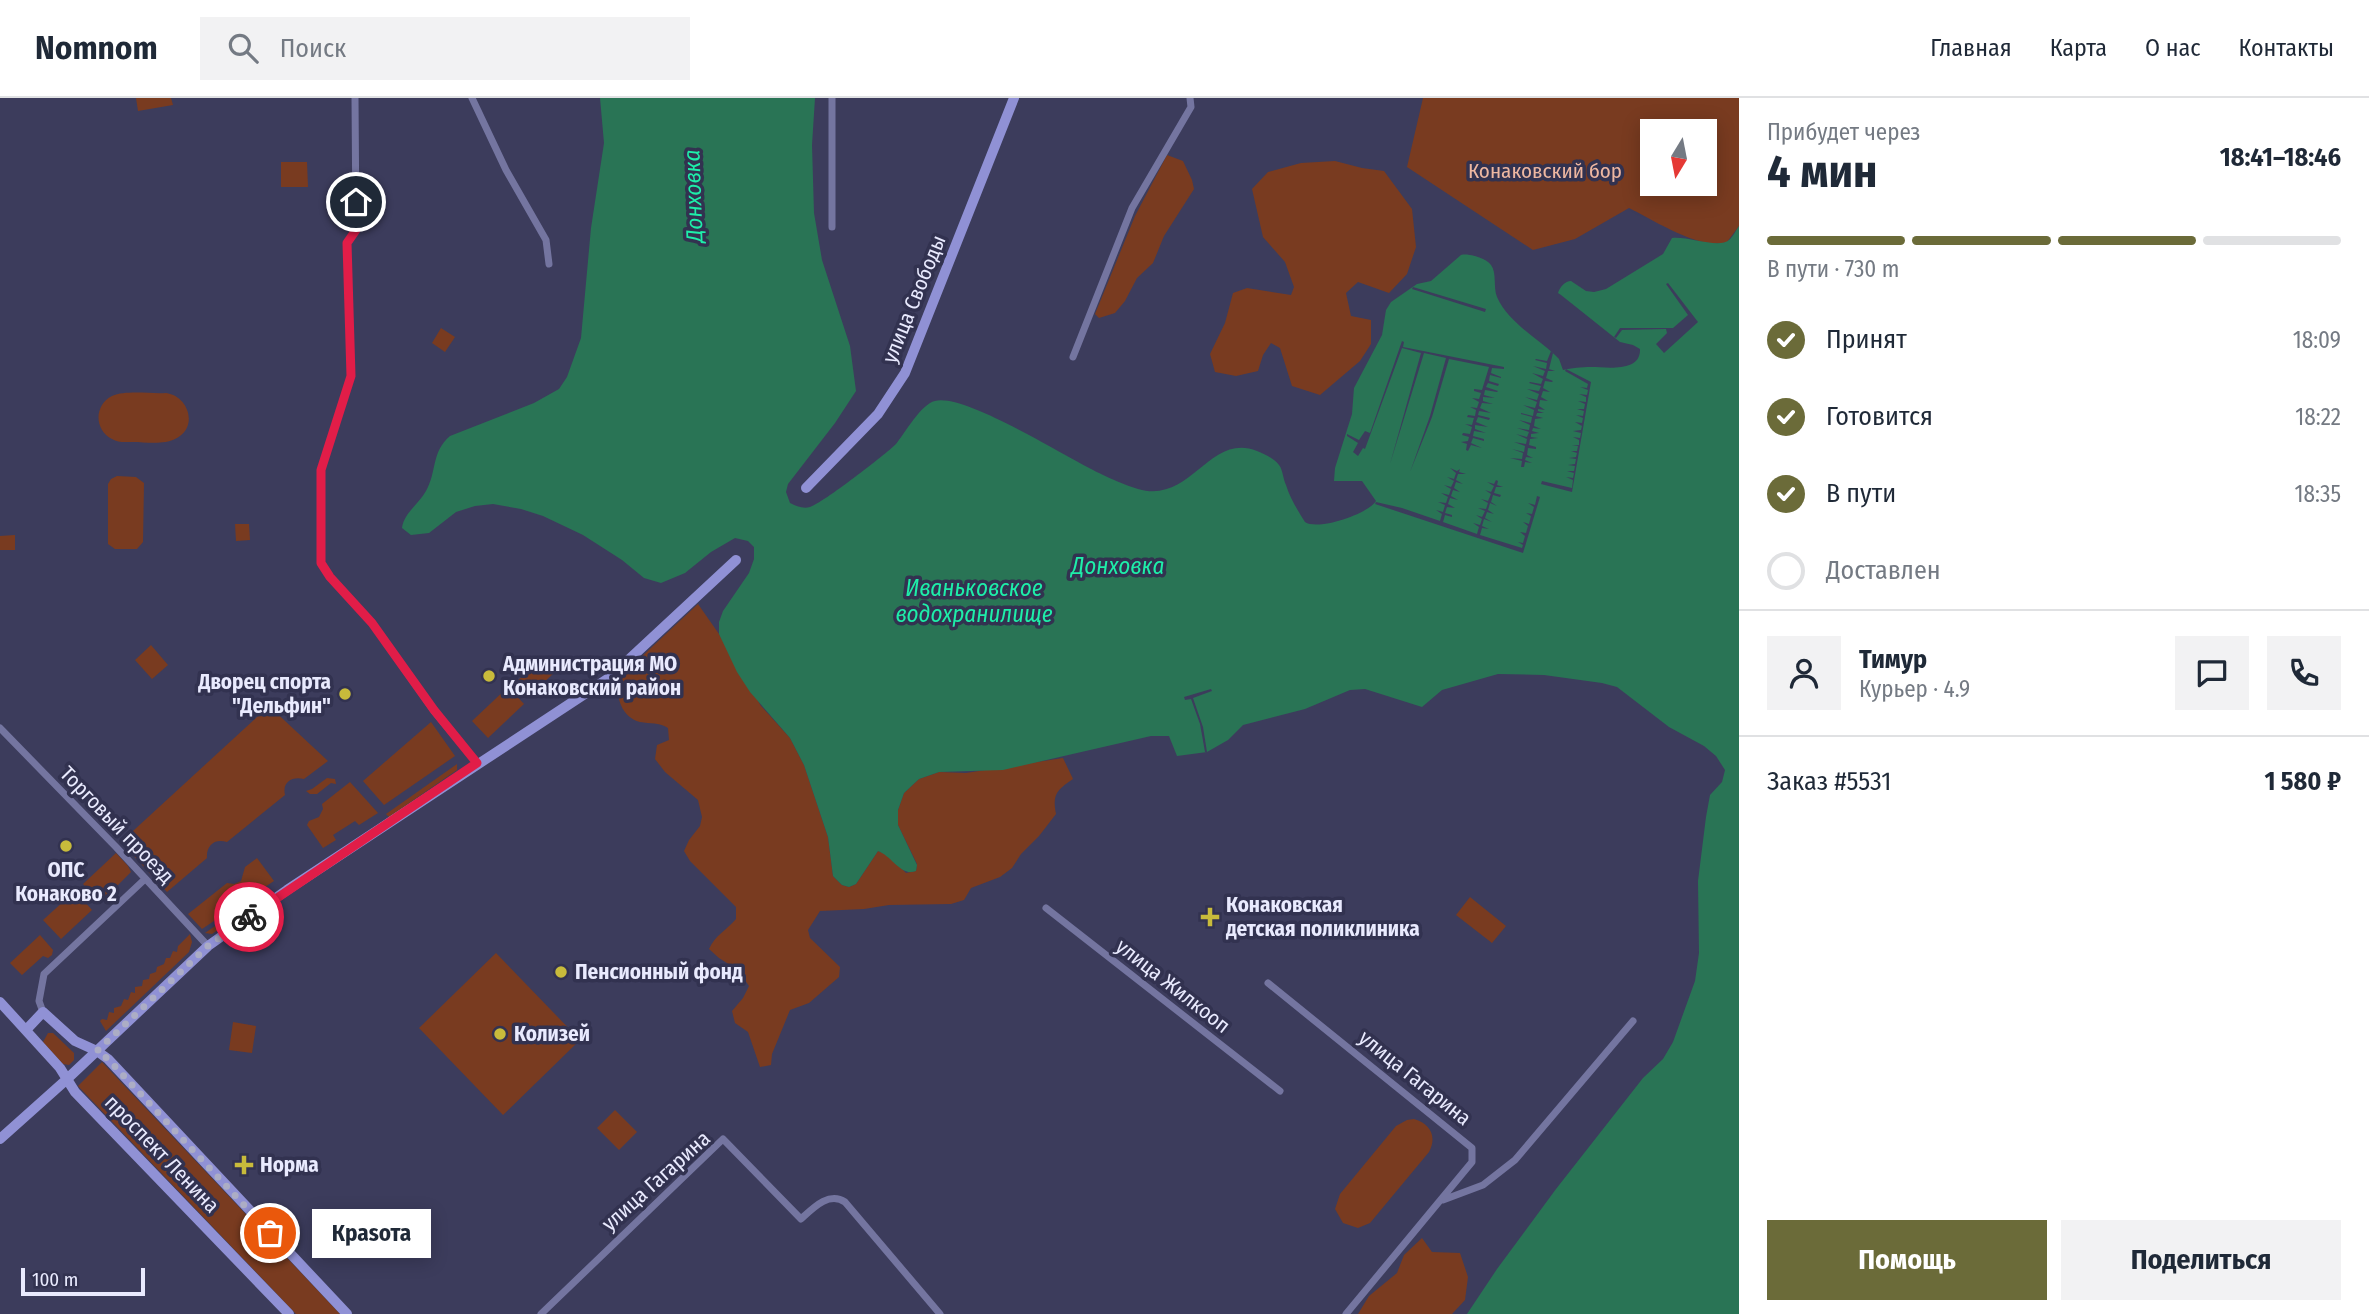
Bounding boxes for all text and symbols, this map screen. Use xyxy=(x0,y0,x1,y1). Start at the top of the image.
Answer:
search box xyxy=(200,17,690,80)
text: Nomnom xyxy=(35,28,158,68)
icon: search xyxy=(224,29,262,67)
text: Поиск xyxy=(280,33,346,64)
text: Главная xyxy=(1930,34,2012,62)
text: Карта xyxy=(2050,34,2107,62)
text: О нас xyxy=(2145,34,2200,62)
text: Контакты xyxy=(2238,34,2334,62)
text: Прибудет через xyxy=(1767,118,1920,146)
north arrow xyxy=(1640,119,1717,196)
map controls xyxy=(1640,119,1717,196)
text: 18:41–18:46 xyxy=(2220,142,2341,173)
text: 4 мин xyxy=(1767,144,1878,199)
water label: Донховка xyxy=(677,149,709,245)
park label: Конаковский бор xyxy=(1468,158,1622,184)
pin xyxy=(326,172,386,232)
icon: home xyxy=(337,183,375,221)
street label: улица Свободы xyxy=(877,231,951,367)
text: В пути · 730 m xyxy=(1767,255,1899,283)
icon: check xyxy=(1767,321,1805,359)
text: Принят xyxy=(1826,324,1907,355)
text: 18:09 xyxy=(2293,326,2341,354)
icon: check xyxy=(1767,398,1805,436)
text: Готовится xyxy=(1826,401,1933,432)
text: 18:22 xyxy=(2295,403,2341,431)
icon: check xyxy=(1767,475,1805,513)
text: В пути xyxy=(1826,478,1896,509)
text: 18:35 xyxy=(2295,480,2341,508)
water label: Донховка xyxy=(1070,552,1164,580)
text: Доставлен xyxy=(1826,555,1941,586)
water label: Иваньковское водохранилище xyxy=(895,574,1053,628)
button: person xyxy=(1767,636,1841,710)
button: chat xyxy=(2175,636,2249,710)
button: phone xyxy=(2267,636,2341,710)
text: Тимур xyxy=(1859,644,1927,675)
place label: Администрация МО Конаковский район xyxy=(502,651,681,701)
marker: Администрация МО Конаковский район xyxy=(481,668,497,684)
place label: Дворец спорта "Дельфин" xyxy=(197,669,331,719)
text: Курьер · 4.9 xyxy=(1859,675,1970,703)
marker: Дворец спорта "Дельфин" xyxy=(337,686,353,702)
street label: Торговый проезд xyxy=(54,761,180,889)
text: Заказ #5531 xyxy=(1767,766,1891,797)
text: 1 580 ₽ xyxy=(2264,766,2341,797)
marker: ОПС Конаково 2 xyxy=(58,838,74,854)
place label: ОПС Конаково 2 xyxy=(15,857,117,907)
courier xyxy=(214,882,284,952)
place label: Конаковская детская поликлиника xyxy=(1225,892,1420,942)
icon: bike xyxy=(230,898,268,936)
marker: Конаковская детская поликлиника xyxy=(1200,907,1220,927)
street label: улица Жилкооп xyxy=(1111,933,1235,1039)
place label: Пенсионный фонд xyxy=(575,959,743,985)
marker: Пенсионный фонд xyxy=(553,964,569,980)
place label: Колизей xyxy=(514,1021,590,1047)
street label: улица Гагарина xyxy=(1354,1025,1476,1131)
marker: Колизей xyxy=(492,1026,508,1042)
street label: проспект Ленина xyxy=(99,1090,225,1218)
street label: улица Гагарина xyxy=(596,1126,716,1236)
place label: Норма xyxy=(260,1152,319,1178)
marker: Норма xyxy=(234,1155,254,1175)
pin xyxy=(240,1203,300,1263)
callout: Краsота xyxy=(312,1208,431,1258)
icon: bag xyxy=(251,1214,289,1252)
text: Краsота xyxy=(332,1219,411,1247)
button: Помощь xyxy=(1767,1220,2047,1300)
button: Поделиться xyxy=(2061,1220,2341,1300)
scale bar xyxy=(21,1265,145,1297)
text: 100 m xyxy=(32,1268,78,1291)

